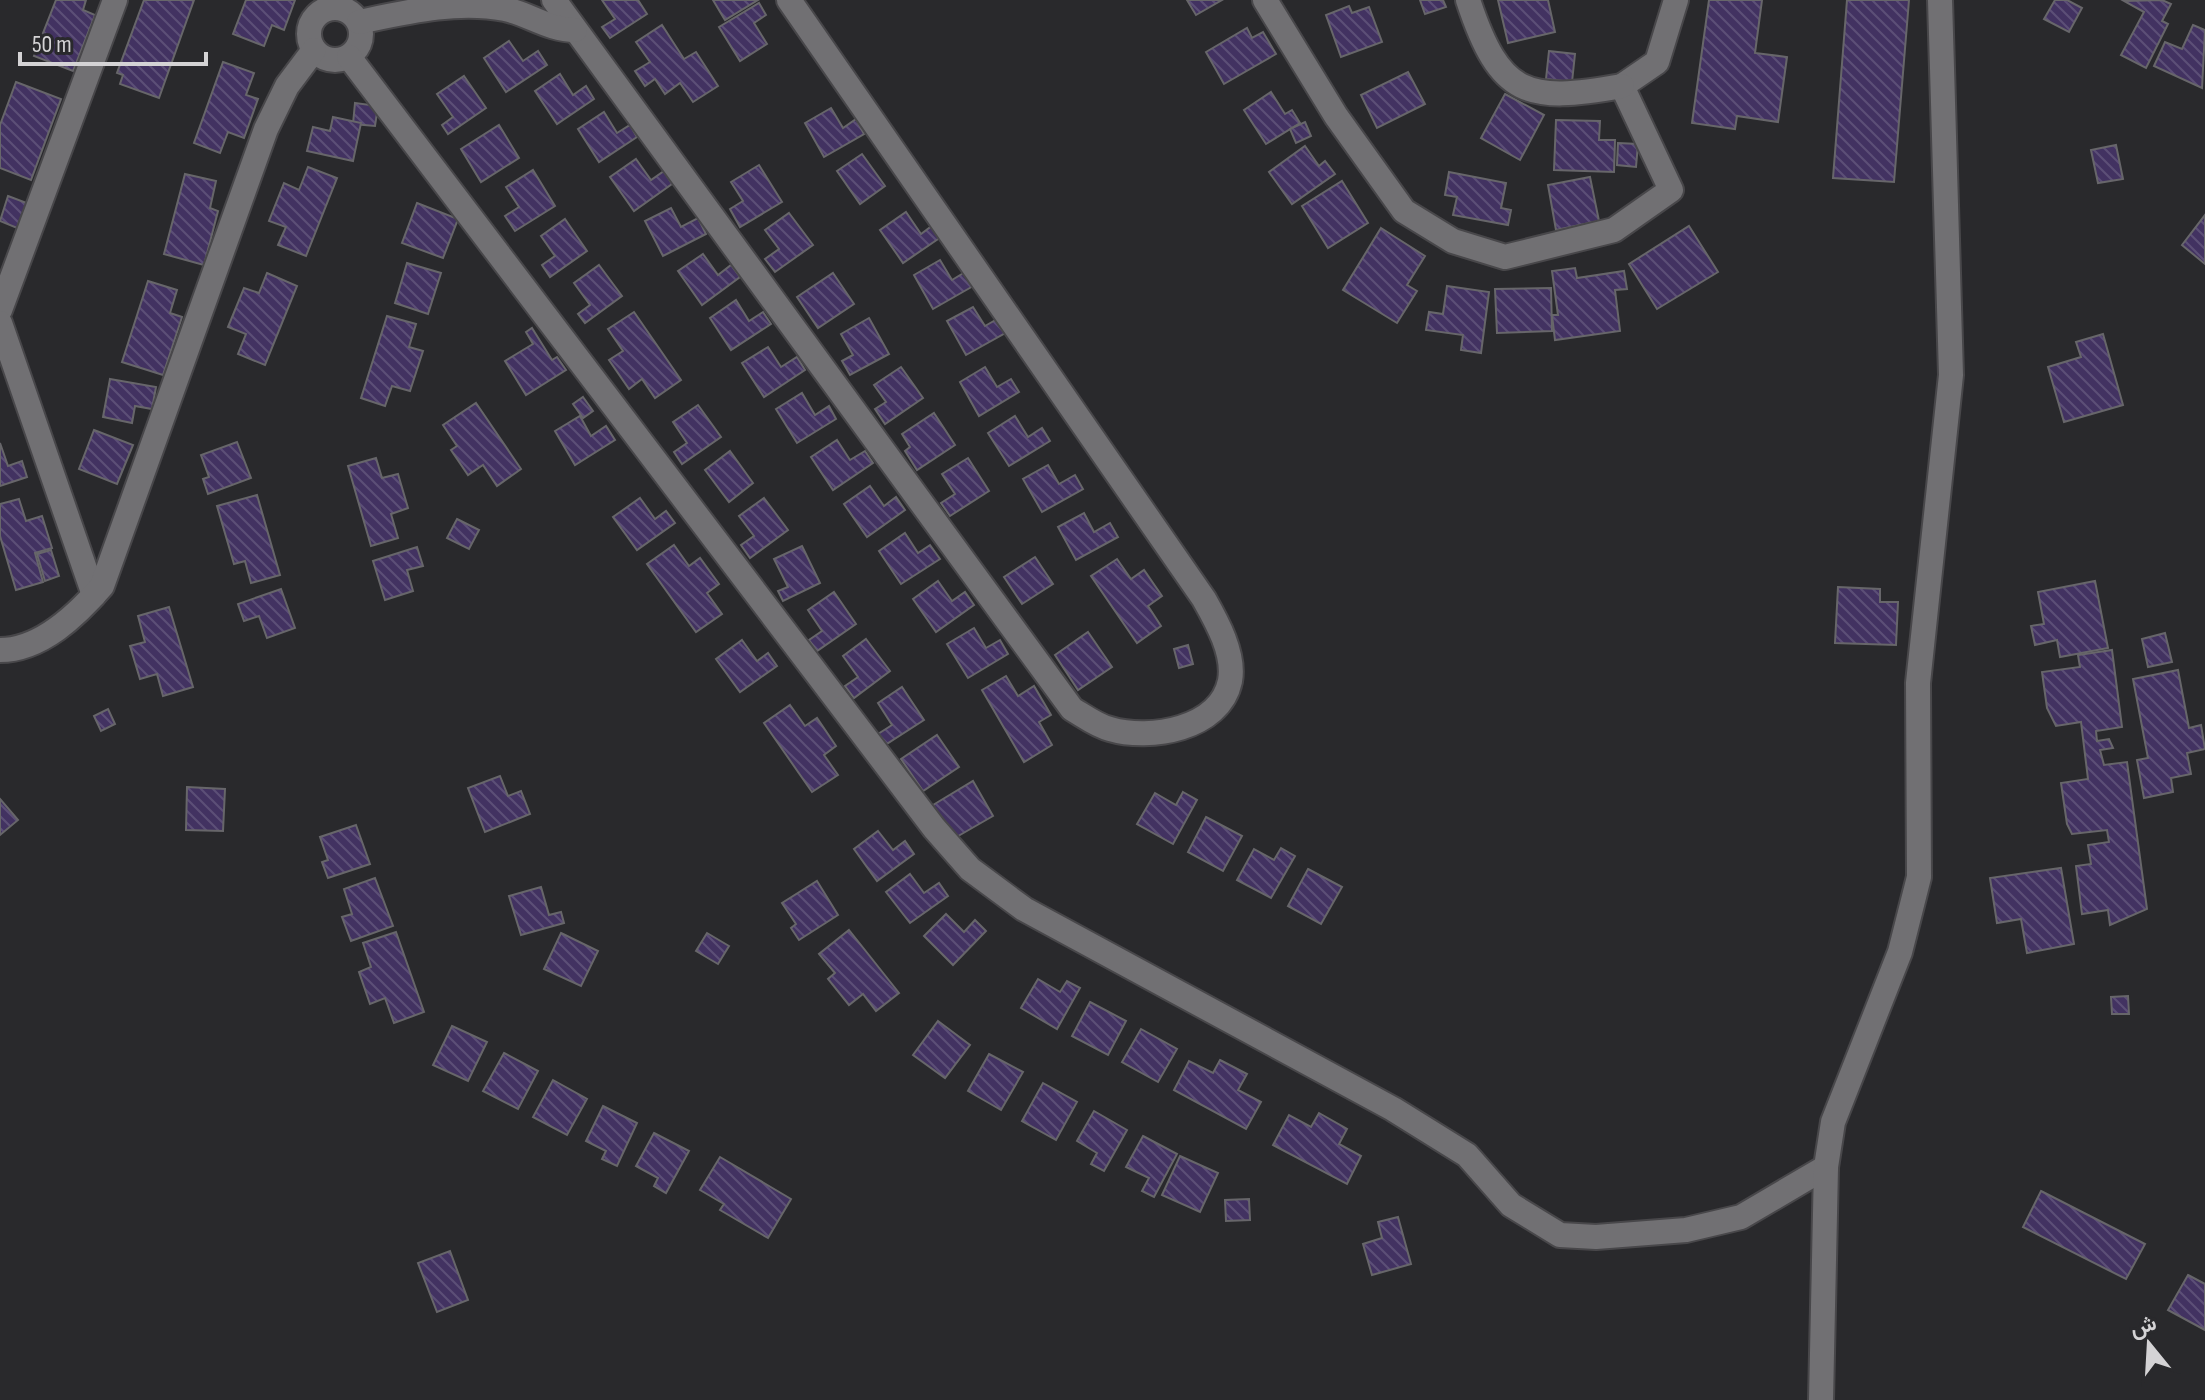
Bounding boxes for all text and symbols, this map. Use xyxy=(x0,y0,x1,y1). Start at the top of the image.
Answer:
scale bar xyxy=(20,16,206,66)
text: 50 m xyxy=(32,30,72,59)
north arrow xyxy=(2109,1304,2189,1384)
text: ش xyxy=(2127,1309,2160,1343)

